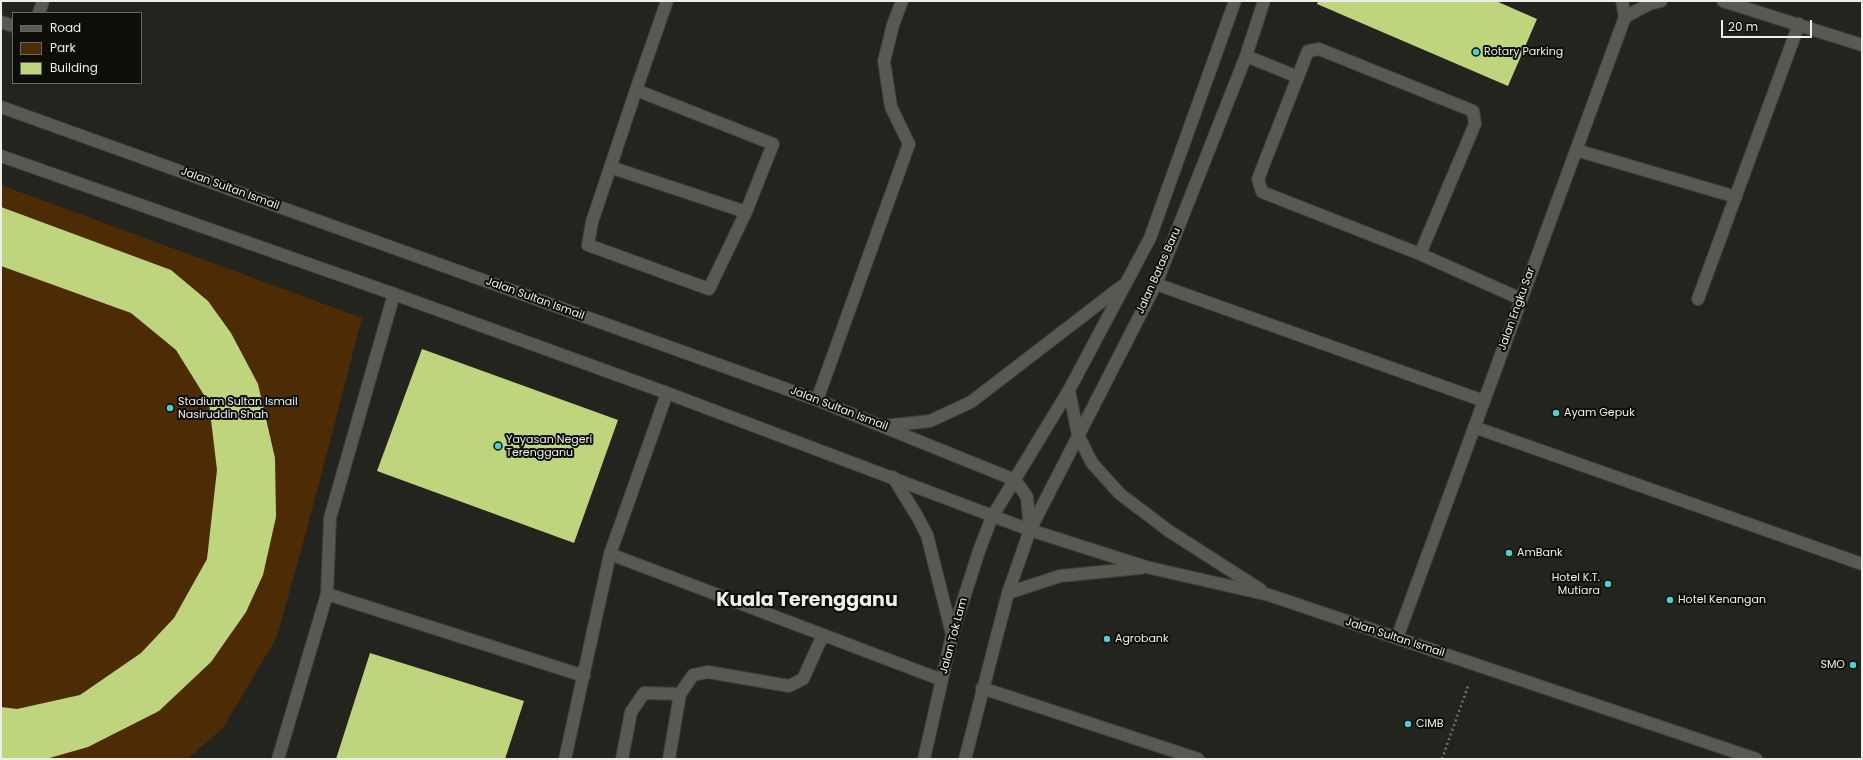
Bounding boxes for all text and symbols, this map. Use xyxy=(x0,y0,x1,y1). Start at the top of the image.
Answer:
legend xyxy=(12,12,142,84)
scale bar xyxy=(1723,12,1814,38)
text: 20 m xyxy=(1728,18,1758,35)
text: Road xyxy=(50,19,81,36)
text: Park xyxy=(50,39,76,56)
place label: Rotary Parking xyxy=(1484,45,1563,59)
marker: Rotary Parking xyxy=(1471,47,1481,57)
text: Building xyxy=(50,59,98,76)
street label: Jalan Sultan Ismail xyxy=(179,165,281,213)
street label: Jalan Batas Baru xyxy=(1134,226,1184,316)
street label: Jalan Engku Sar xyxy=(1496,266,1538,352)
street label: Jalan Sultan Ismail xyxy=(484,275,586,323)
street label: Jalan Sultan Ismail xyxy=(788,384,890,434)
place label: Stadium Sultan Ismail Nasiruddin Shah xyxy=(178,395,298,421)
marker: Stadium Sultan Ismail Nasiruddin Shah xyxy=(165,403,175,413)
place label: Ayam Gepuk xyxy=(1564,406,1635,420)
marker: Ayam Gepuk xyxy=(1551,408,1561,418)
place label: Yayasan Negeri Terengganu xyxy=(506,433,592,459)
marker: Yayasan Negeri Terengganu xyxy=(493,441,503,451)
place label: AmBank xyxy=(1517,546,1563,560)
marker: AmBank xyxy=(1504,548,1514,558)
place label: Hotel K.T. Mutiara xyxy=(1552,571,1600,597)
marker: Hotel K.T. Mutiara xyxy=(1603,579,1613,589)
district label: Kuala Terengganu xyxy=(716,590,898,612)
place label: Hotel Kenangan xyxy=(1678,593,1766,607)
marker: Hotel Kenangan xyxy=(1665,595,1675,605)
street label: Jalan Tok Lam xyxy=(937,596,971,676)
street label: Jalan Sultan Ismail xyxy=(1344,616,1446,660)
place label: Agrobank xyxy=(1115,632,1169,646)
marker: Agrobank xyxy=(1102,634,1112,644)
place label: SMO xyxy=(1820,658,1845,672)
marker: SMO xyxy=(1848,660,1858,670)
place label: CIMB xyxy=(1416,717,1443,731)
marker: CIMB xyxy=(1403,719,1413,729)

